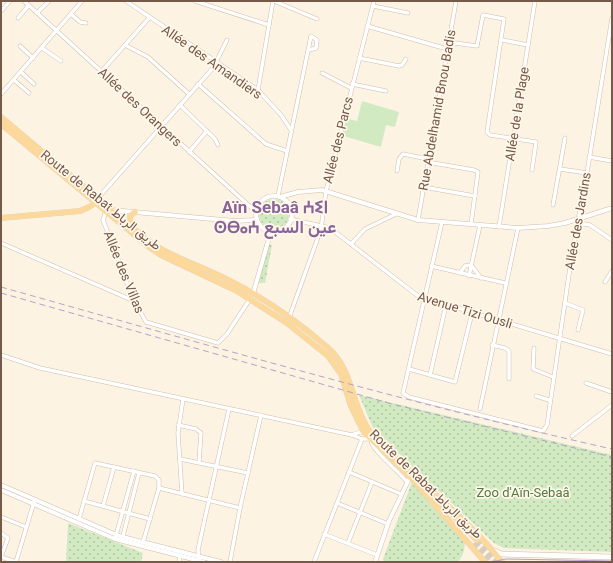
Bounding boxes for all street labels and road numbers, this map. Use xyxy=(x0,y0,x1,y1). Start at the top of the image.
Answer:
street label: Allée des Amandiers xyxy=(159,22,265,102)
street label: Rue Abdelhamid Bnou Badis xyxy=(415,28,459,192)
street label: Allée des Orangers xyxy=(95,64,185,150)
street label: Allée de la Plage xyxy=(502,66,532,162)
street label: Allée des Parcs xyxy=(320,95,356,185)
street label: Route de Rabat طريق الرباط xyxy=(37,147,164,254)
street label: Allée des Jardins xyxy=(562,171,594,271)
street label: Allée des Villas xyxy=(101,229,147,316)
street label: Avenue Tizi Ousli xyxy=(416,288,514,332)
street label: Route de Rabat طريق الرباط xyxy=(366,426,485,542)

